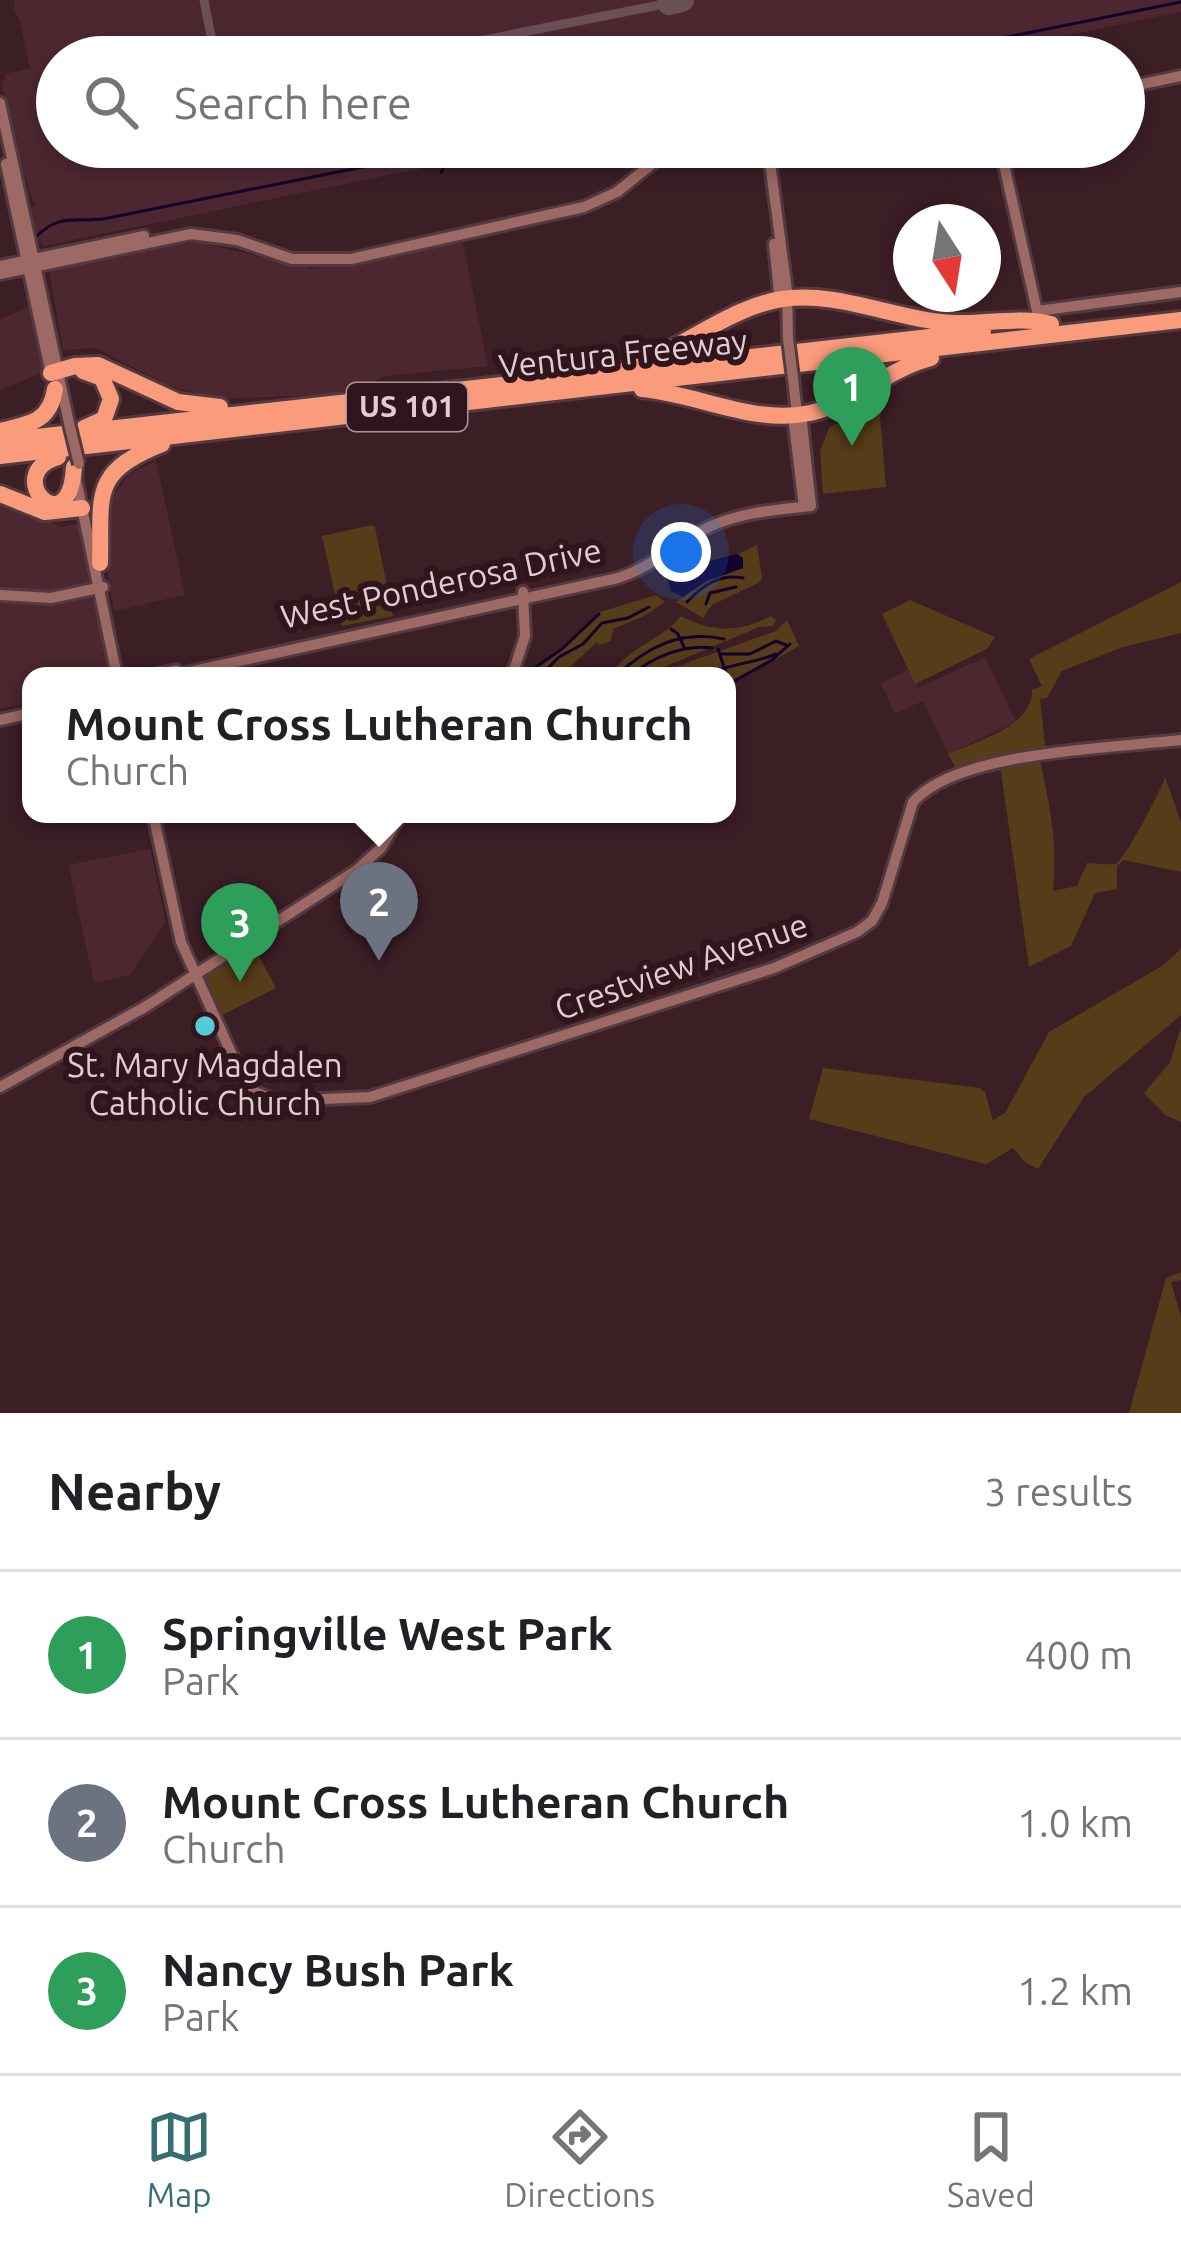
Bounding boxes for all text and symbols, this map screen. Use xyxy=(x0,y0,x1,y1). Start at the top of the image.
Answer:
search box xyxy=(36,36,1145,168)
icon: search xyxy=(78,69,144,135)
text: Search here xyxy=(174,77,412,128)
north arrow xyxy=(893,204,1001,312)
street label: Ventura Freeway xyxy=(497,321,749,384)
pin: 1 xyxy=(813,347,891,446)
road number: US 101 xyxy=(347,383,467,431)
your location xyxy=(651,522,711,582)
street label: West Ponderosa Drive xyxy=(277,530,605,635)
popup xyxy=(22,667,736,823)
text: Mount Cross Lutheran Church xyxy=(65,698,693,749)
text: Church xyxy=(65,749,189,792)
pin: 2 xyxy=(340,862,418,961)
pin: 3 xyxy=(201,883,279,982)
street label: Crestview Avenue xyxy=(550,905,812,1026)
marker: St. Mary Magdalen Catholic Church xyxy=(192,1013,218,1039)
place label: St. Mary Magdalen Catholic Church xyxy=(67,1046,343,1121)
text: Nearby xyxy=(48,1462,221,1520)
text: 3 results xyxy=(984,1470,1133,1513)
text: Springville West Park xyxy=(162,1608,612,1659)
text: 1 xyxy=(76,1633,98,1676)
text: 400 m xyxy=(1024,1633,1133,1676)
text: Park xyxy=(162,1659,240,1702)
text: Mount Cross Lutheran Church xyxy=(162,1776,789,1827)
text: 2 xyxy=(76,1801,98,1844)
text: 1.0 km xyxy=(1017,1801,1133,1844)
text: Church xyxy=(162,1827,286,1870)
text: Nancy Bush Park xyxy=(162,1944,514,1995)
text: 3 xyxy=(76,1969,98,2012)
text: 1.2 km xyxy=(1017,1969,1133,2012)
text: Park xyxy=(162,1995,240,2038)
tab: Map xyxy=(146,2104,212,2213)
tab: Directions xyxy=(504,2104,655,2213)
tab: Saved xyxy=(947,2104,1035,2213)

